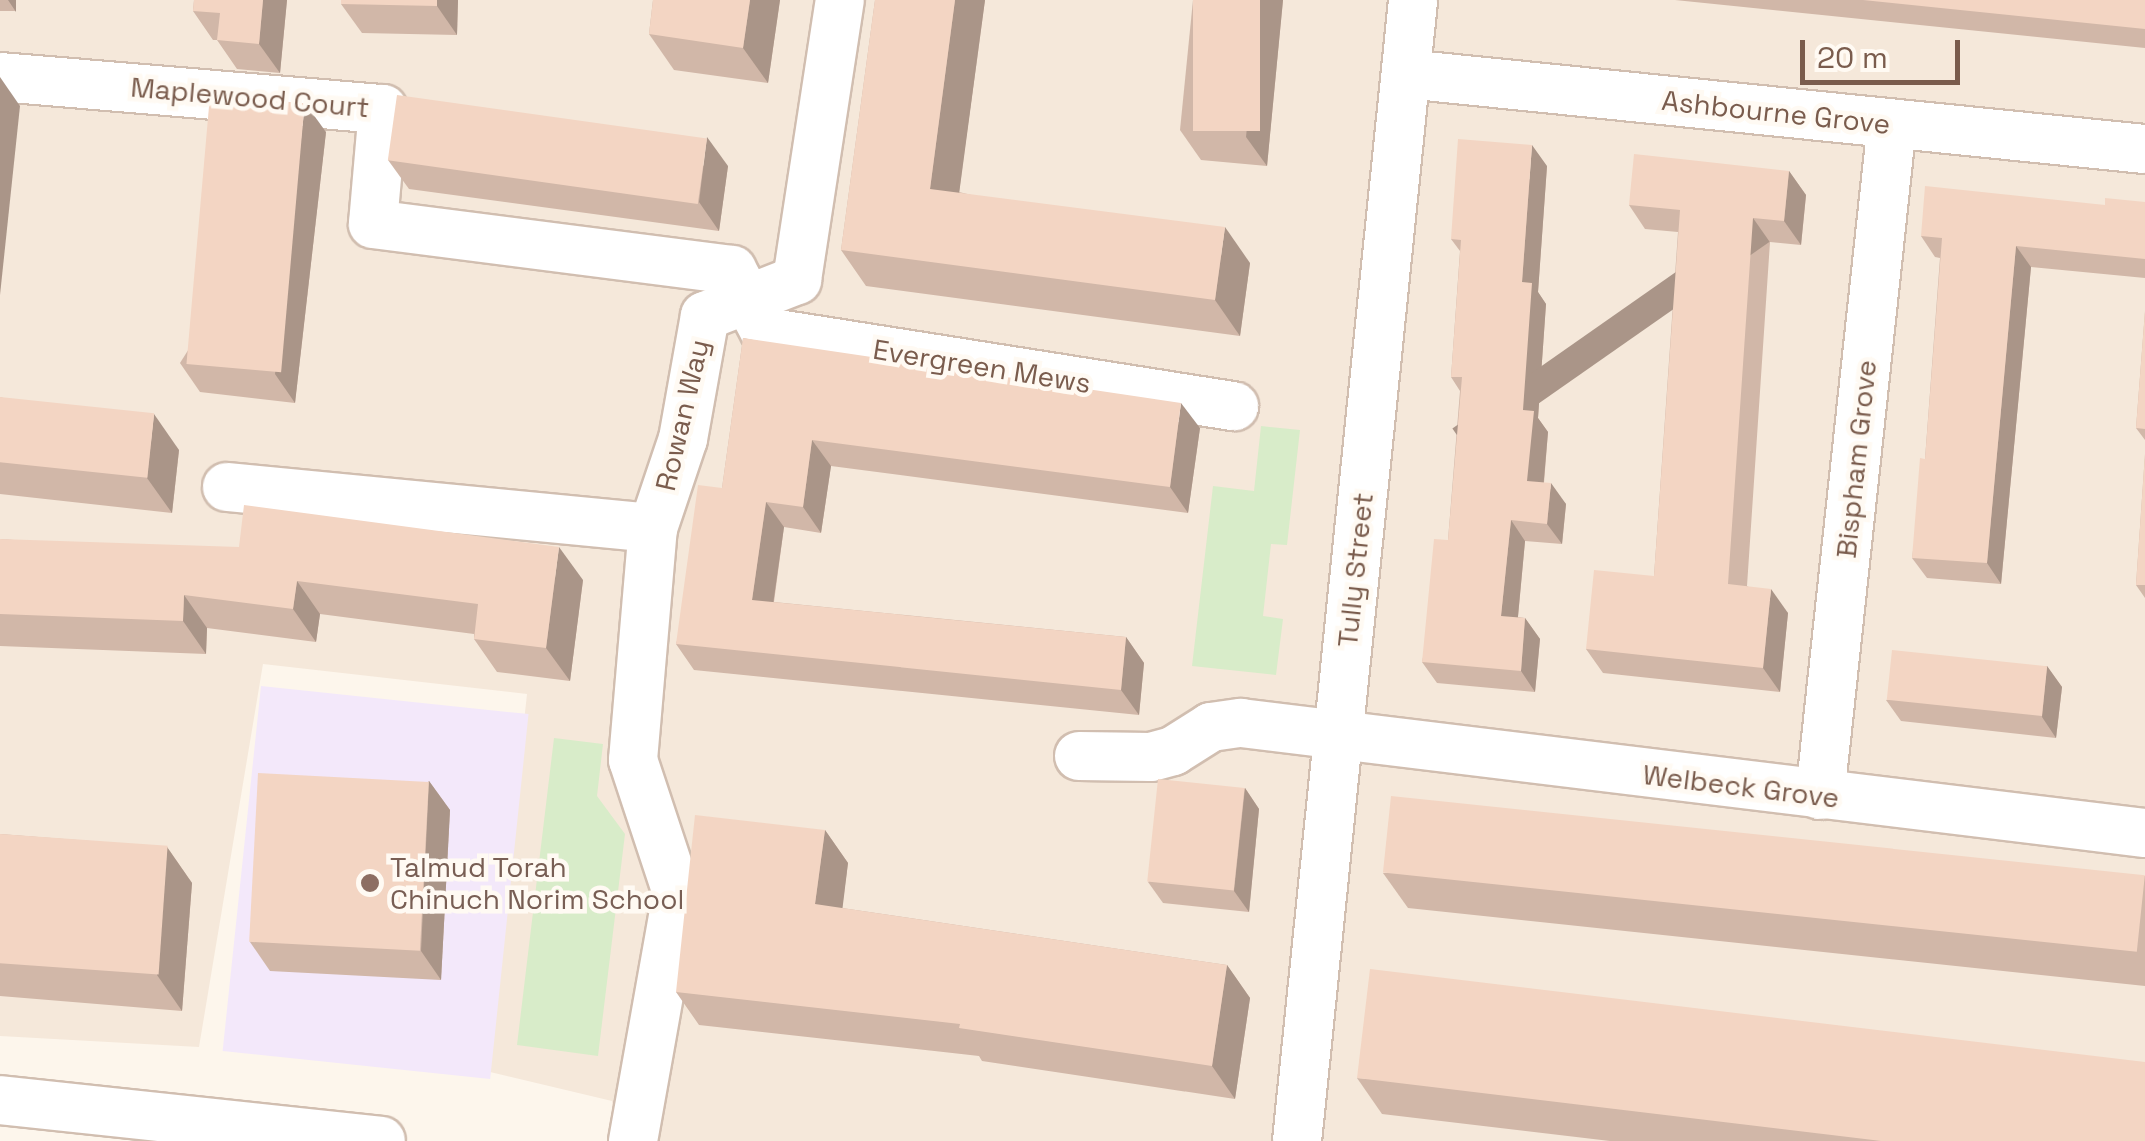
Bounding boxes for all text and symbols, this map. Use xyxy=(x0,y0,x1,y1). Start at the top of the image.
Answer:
scale bar xyxy=(1805,20,1965,82)
text: 20 m xyxy=(1817,38,1888,77)
street label: Maplewood Court xyxy=(129,70,371,124)
street label: Ashbourne Grove xyxy=(1660,83,1892,141)
street label: Evergreen Mews xyxy=(871,332,1093,400)
street label: Rowan Way xyxy=(648,336,716,494)
street label: Bispham Grove xyxy=(1829,358,1883,560)
street label: Tully Street xyxy=(1330,491,1380,649)
street label: Welbeck Grove xyxy=(1641,757,1841,815)
place label: Talmud Torah Chinuch Norim School xyxy=(390,850,684,916)
marker: Talmud Torah Chinuch Norim School xyxy=(359,872,381,894)

